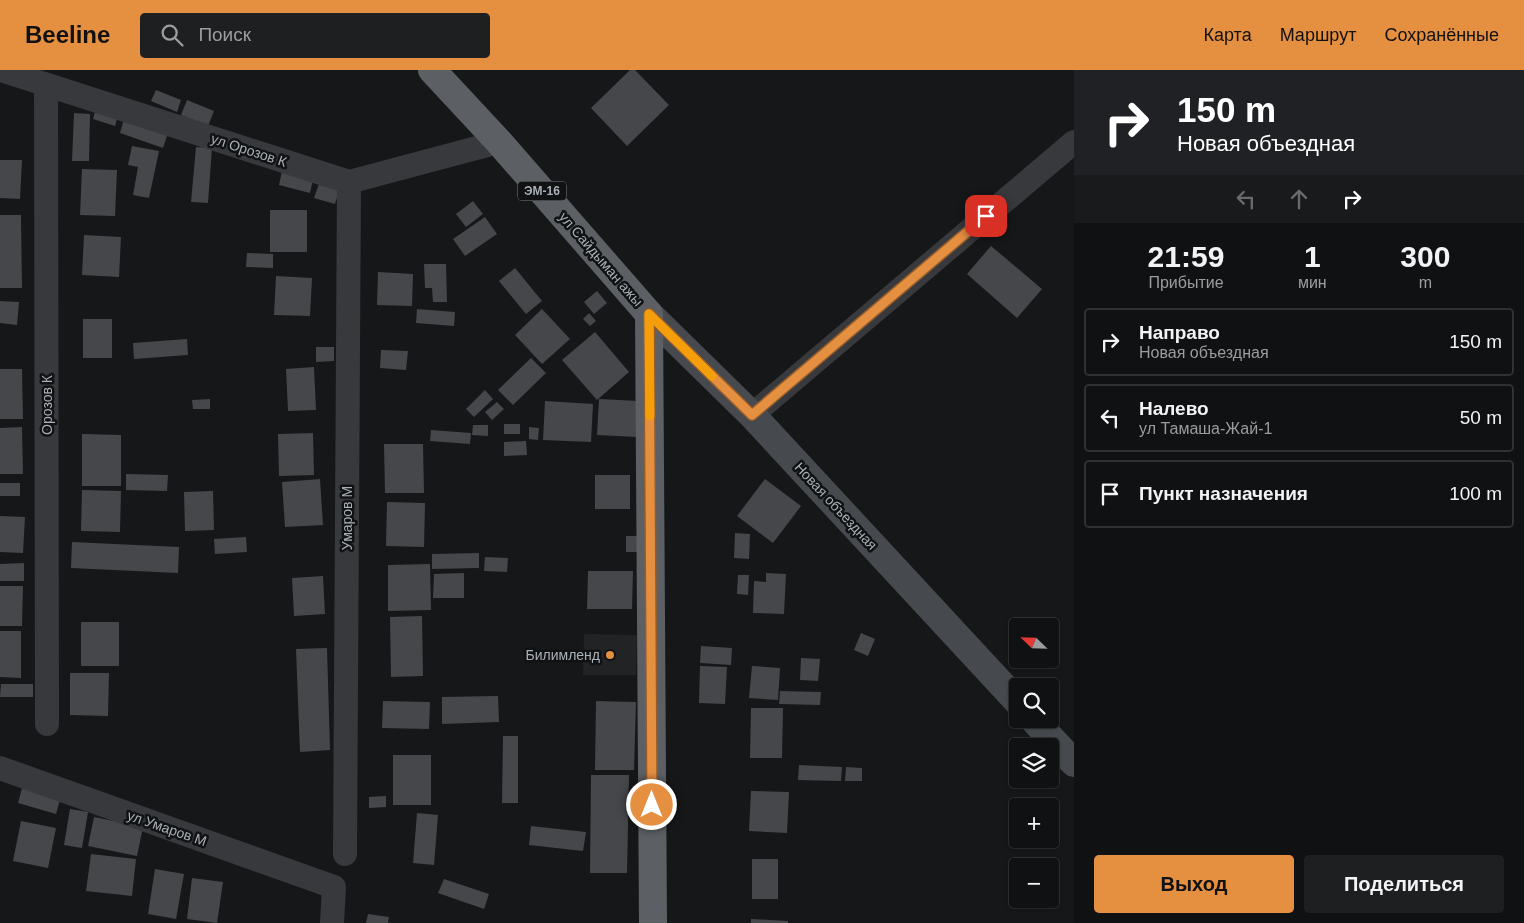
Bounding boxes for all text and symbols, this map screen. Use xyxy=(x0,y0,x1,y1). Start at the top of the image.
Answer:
search box xyxy=(140,13,490,58)
text: Beeline xyxy=(25,21,110,48)
icon: search xyxy=(158,21,186,49)
text: Поиск xyxy=(198,24,251,45)
text: Карта xyxy=(1204,25,1252,45)
text: Маршрут xyxy=(1280,25,1356,45)
text: Сохранённые xyxy=(1384,25,1499,45)
icon: right xyxy=(1094,90,1159,155)
text: 150 m xyxy=(1177,90,1276,129)
street label: ул Орозов К xyxy=(209,130,290,170)
text: Новая объездная xyxy=(1177,131,1355,156)
road number: ЭМ-16 xyxy=(518,182,566,200)
icon: left xyxy=(1232,185,1260,213)
icon: ahead xyxy=(1285,185,1313,213)
icon: right xyxy=(1338,185,1366,213)
pin xyxy=(965,195,1007,237)
icon: arrive xyxy=(972,202,1000,230)
street label: ул Сайдыман ажы xyxy=(556,209,646,309)
text: 21:59 xyxy=(1148,240,1224,273)
text: 1 xyxy=(1304,240,1321,273)
text: 300 xyxy=(1400,240,1450,273)
text: Прибытие xyxy=(1148,274,1224,291)
text: мин xyxy=(1298,274,1327,291)
text: m xyxy=(1419,274,1432,291)
text: Направо xyxy=(1139,322,1220,343)
icon: right xyxy=(1096,328,1124,356)
text: 150 m xyxy=(1449,331,1502,352)
text: Новая объездная xyxy=(1139,344,1269,361)
street label: Орозов К xyxy=(39,374,55,435)
text: Налево xyxy=(1139,398,1209,419)
icon: left xyxy=(1096,404,1124,432)
text: 50 m xyxy=(1460,407,1502,428)
text: ул Тамаша-Жай-1 xyxy=(1139,420,1272,437)
street label: Новая объездная xyxy=(791,459,881,553)
icon: arrive xyxy=(1096,480,1124,508)
text: Пункт назначения xyxy=(1139,483,1308,504)
text: 100 m xyxy=(1449,483,1502,504)
street label: Умаров М xyxy=(339,486,355,550)
north arrow xyxy=(1009,618,1059,668)
map controls xyxy=(1009,618,1059,908)
place label: Билимленд xyxy=(526,647,600,663)
marker: Билимленд xyxy=(604,649,616,661)
button: search xyxy=(1009,678,1059,728)
button: layers xyxy=(1009,738,1059,788)
position arrow xyxy=(625,778,677,830)
button: + xyxy=(1009,798,1059,848)
street label: ул Умаров М xyxy=(125,807,209,849)
button: Выход xyxy=(1094,855,1294,913)
button: Поделиться xyxy=(1304,855,1504,913)
button: − xyxy=(1009,858,1059,908)

